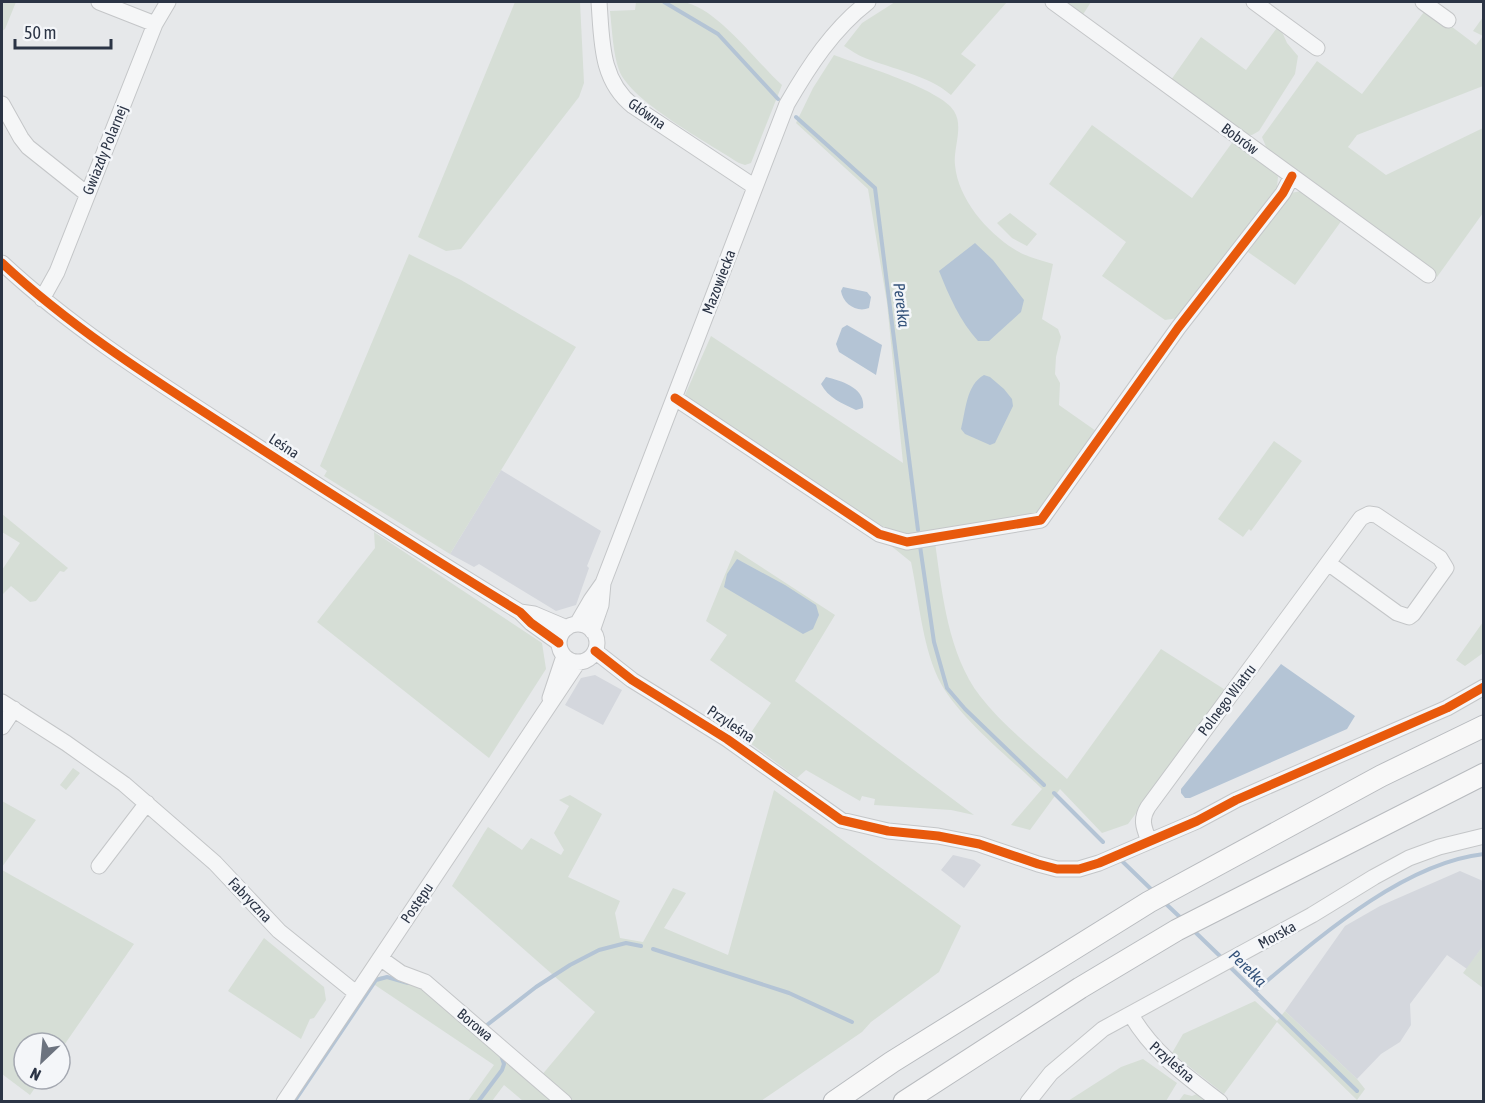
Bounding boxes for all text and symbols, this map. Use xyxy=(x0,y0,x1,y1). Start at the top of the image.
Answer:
scale bar xyxy=(15,12,111,50)
text: 50 m xyxy=(24,22,56,43)
street label: Główna xyxy=(625,95,669,133)
street label: Gwiazdy Polarnej xyxy=(79,103,130,197)
street label: Bobrów xyxy=(1218,120,1262,158)
street label: Mazowiecka xyxy=(699,247,739,316)
water label: Perełka xyxy=(890,282,914,329)
street label: Leśna xyxy=(266,430,302,461)
street label: Polnego Wiatru xyxy=(1194,661,1259,739)
street label: Przyleśna xyxy=(704,702,758,746)
street label: Fabryczna xyxy=(225,874,276,926)
street label: Postępu xyxy=(397,879,436,926)
street label: Morska xyxy=(1255,917,1299,952)
water label: Perełka xyxy=(1226,946,1271,990)
street label: Borowa xyxy=(454,1005,497,1044)
north arrow xyxy=(12,1031,72,1091)
street label: Przyleśna xyxy=(1147,1038,1198,1086)
text: N xyxy=(27,1064,44,1085)

